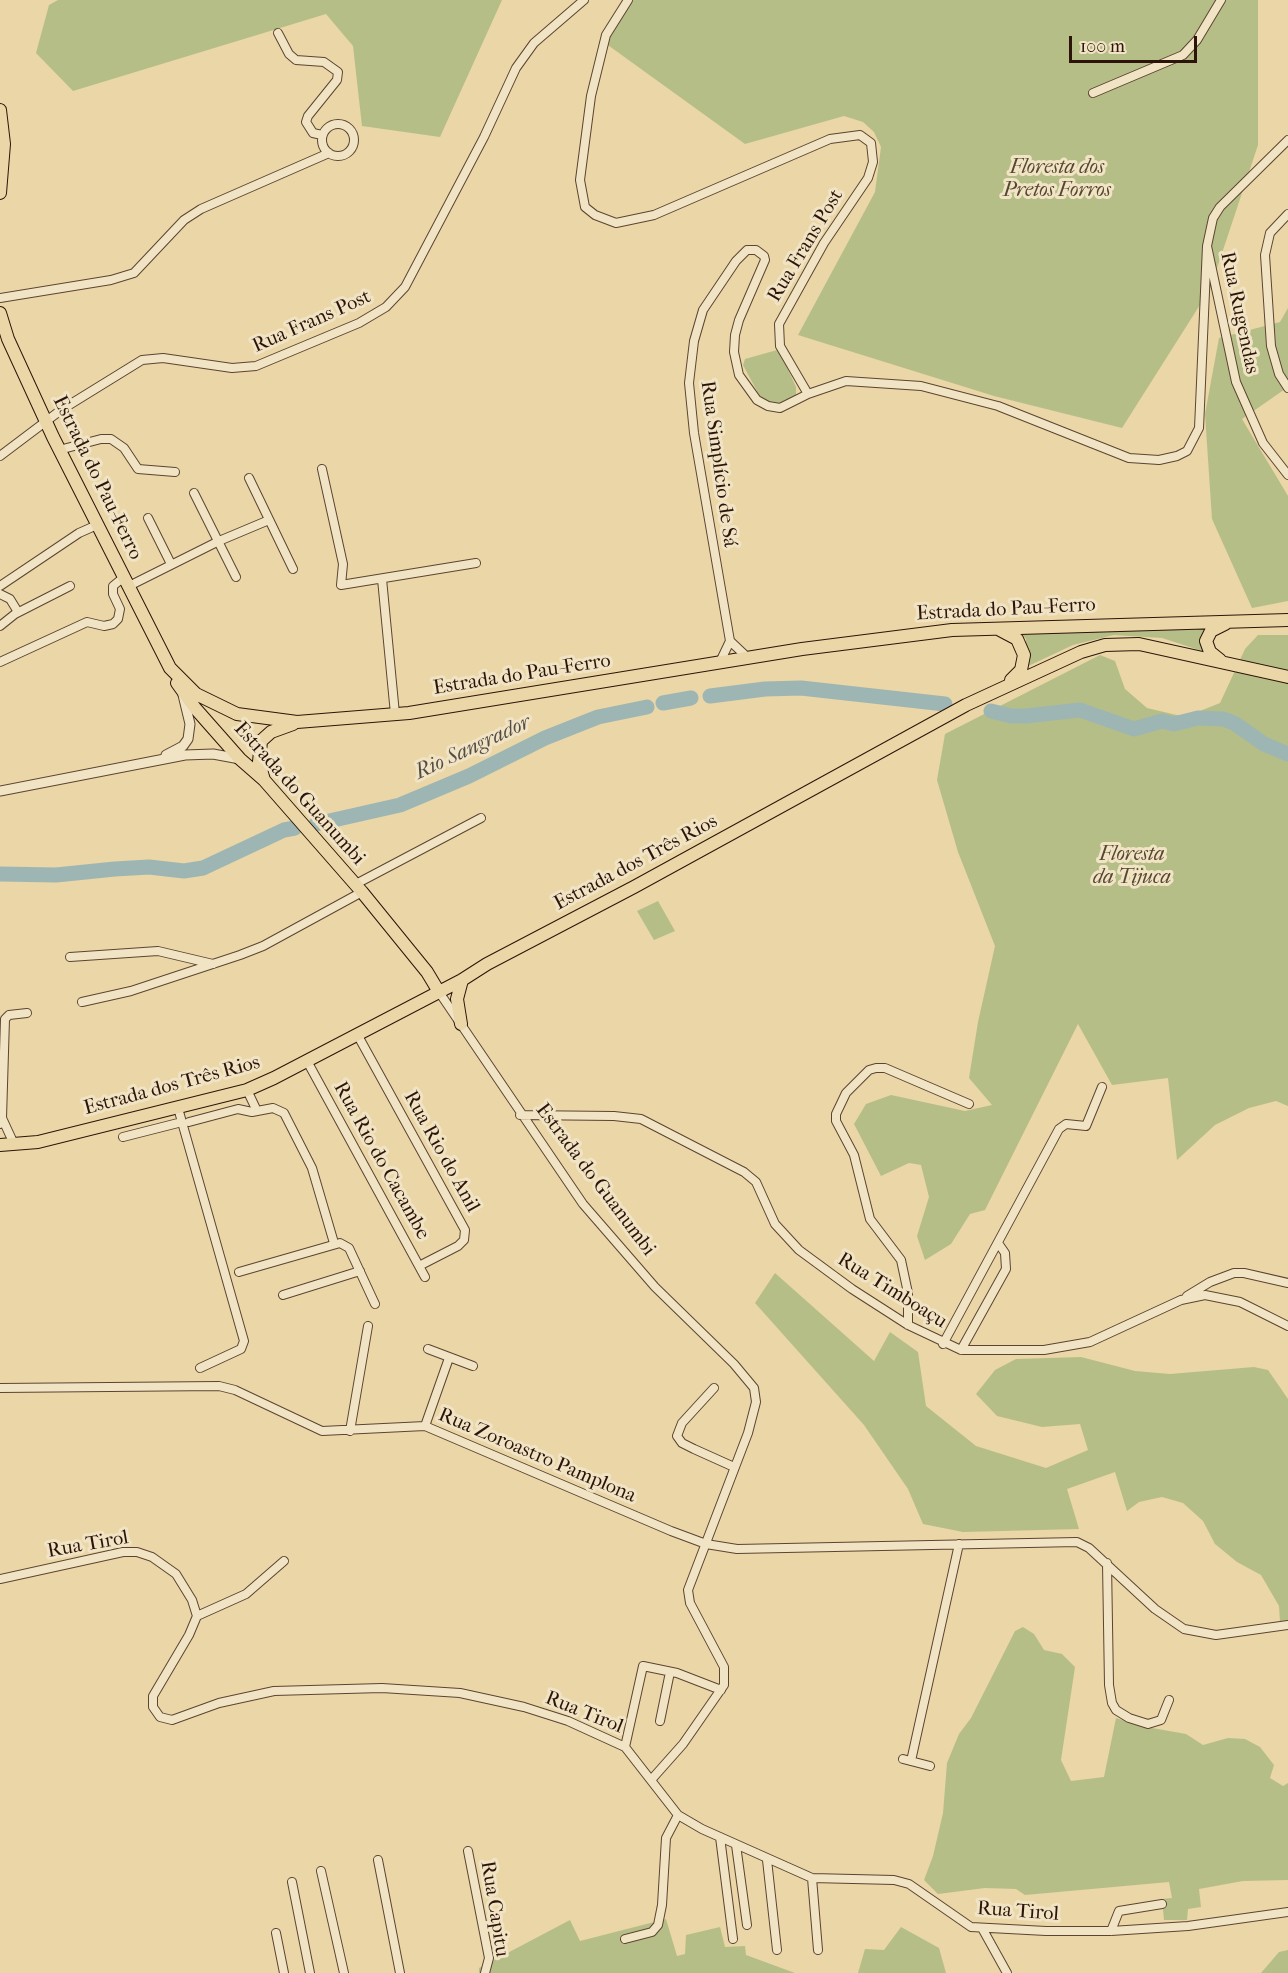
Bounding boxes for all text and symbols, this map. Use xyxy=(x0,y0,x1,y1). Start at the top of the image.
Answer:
scale bar xyxy=(1072,24,1200,62)
text: 100 m xyxy=(1080,36,1125,57)
park label: Floresta dos Pretos Forros xyxy=(1003,156,1111,203)
street label: Rua Frans Post xyxy=(763,185,849,307)
street label: Rua Rugendas xyxy=(1214,250,1264,376)
street label: Rua Frans Post xyxy=(249,285,375,359)
street label: Rua Simplício de Sá xyxy=(694,379,742,549)
street label: Estrada do Pau-Ferro xyxy=(47,392,147,564)
street label: Estrada do Pau-Ferro xyxy=(916,593,1096,627)
street label: Estrada do Pau-Ferro xyxy=(432,649,612,701)
water label: Rio Sangrador xyxy=(411,710,535,786)
street label: Estrada do Guanumbi xyxy=(228,717,370,871)
street label: Estrada dos Três Rios xyxy=(550,810,722,916)
park label: Floresta da Tijuca xyxy=(1093,843,1171,890)
street label: Estrada dos Três Rios xyxy=(81,1051,263,1121)
street label: Rua Rio do Cacambe xyxy=(328,1078,434,1244)
street label: Rua Rio do Anil xyxy=(398,1087,484,1217)
street label: Estrada do Guanumbi xyxy=(530,1099,660,1261)
street label: Rua Timboaçu xyxy=(833,1248,951,1334)
street label: Rua Zoroastro Pamplona xyxy=(435,1403,639,1509)
street label: Rua Tirol xyxy=(46,1526,130,1564)
street label: Rua Tirol xyxy=(542,1687,626,1739)
street label: Rua Capitu xyxy=(475,1859,513,1959)
street label: Rua Tirol xyxy=(976,1897,1060,1927)

